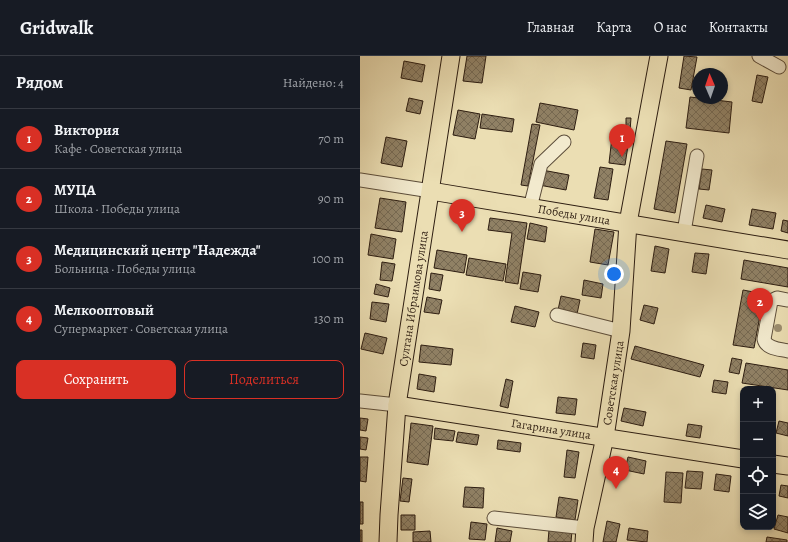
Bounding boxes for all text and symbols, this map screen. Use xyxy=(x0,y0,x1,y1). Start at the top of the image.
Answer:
text: Gridwalk xyxy=(20,15,93,41)
text: Главная xyxy=(527,18,574,37)
text: Карта xyxy=(596,18,632,37)
text: О нас xyxy=(654,18,687,37)
text: Контакты xyxy=(709,18,768,37)
north arrow xyxy=(692,68,728,104)
text: Рядом xyxy=(16,71,63,94)
text: Найдено: 4 xyxy=(283,74,344,91)
text: Виктория xyxy=(54,120,119,140)
pin: 1 xyxy=(609,124,635,157)
text: 1 xyxy=(27,130,31,147)
text: 70 m xyxy=(318,130,344,147)
text: Кафе · Советская улица xyxy=(54,140,182,157)
text: МУЦА xyxy=(54,180,96,200)
text: 2 xyxy=(26,190,32,207)
text: 90 m xyxy=(318,190,344,207)
pin: 3 xyxy=(449,199,475,232)
text: Школа · Победы улица xyxy=(54,200,180,217)
street label: Победы улица xyxy=(537,201,612,229)
street label: Султана Ибраимова улица xyxy=(395,229,432,368)
text: Медицинский центр "Надежда" xyxy=(54,240,261,260)
text: 3 xyxy=(26,250,32,267)
text: 100 m xyxy=(312,250,344,267)
text: Больница · Победы улица xyxy=(54,260,196,277)
your location xyxy=(604,264,624,284)
pin: 2 xyxy=(747,288,773,321)
text: Мелкооптовый xyxy=(54,300,154,320)
text: 4 xyxy=(26,310,32,327)
text: 130 m xyxy=(314,310,344,327)
text: Супермаркет · Советская улица xyxy=(54,320,228,337)
street label: Советская улица xyxy=(599,339,628,426)
button: Сохранить xyxy=(16,360,176,399)
button: Поделиться xyxy=(184,360,344,399)
map controls xyxy=(740,386,776,530)
button: + xyxy=(740,386,776,422)
street label: Гагарина улица xyxy=(510,415,592,443)
button: − xyxy=(740,422,776,458)
pin: 4 xyxy=(603,456,629,489)
button: locate xyxy=(740,458,776,494)
button: layers xyxy=(740,494,776,530)

